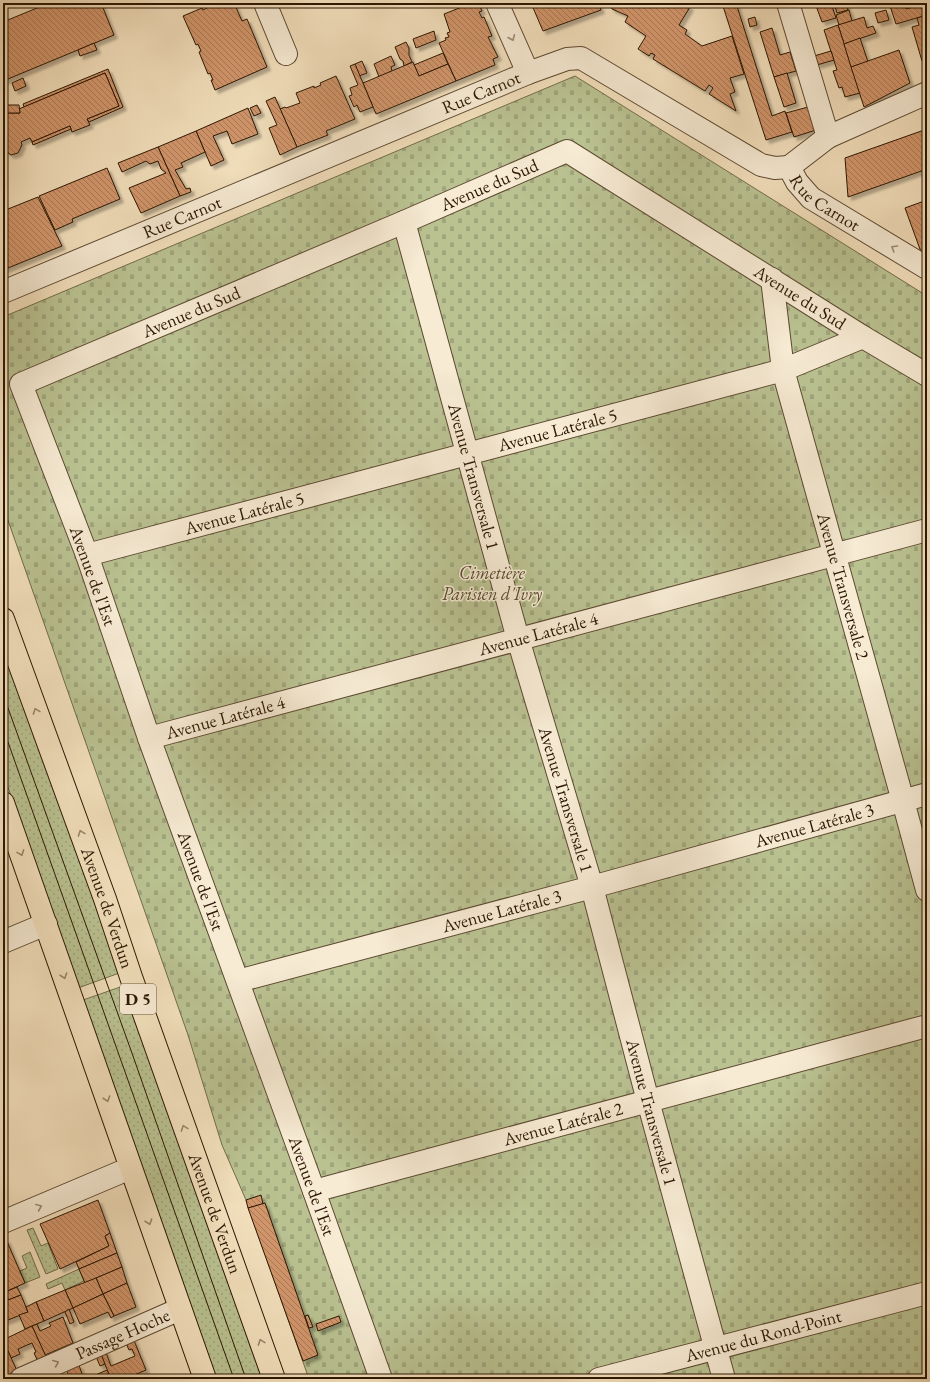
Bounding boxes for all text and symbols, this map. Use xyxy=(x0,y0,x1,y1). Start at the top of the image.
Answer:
one-way arrow xyxy=(508,35,516,42)
street label: Rue Carnot xyxy=(438,65,524,119)
street label: Avenue du Sud xyxy=(436,153,542,216)
street label: Rue Carnot xyxy=(784,171,865,236)
street label: Rue Carnot xyxy=(139,190,225,243)
one-way arrow xyxy=(891,245,898,252)
street label: Avenue du Sud xyxy=(749,259,851,335)
street label: Avenue du Sud xyxy=(137,280,244,343)
street label: Avenue Transversale 1 xyxy=(443,400,505,553)
street label: Avenue Latérale 5 xyxy=(494,403,620,457)
street label: Avenue Latérale 5 xyxy=(181,486,307,540)
street label: Avenue Transversale 2 xyxy=(812,509,875,662)
street label: Avenue de l'Est xyxy=(64,522,122,629)
park label: Cimetière Parisien d'Ivry xyxy=(442,561,543,606)
street label: Avenue Latérale 4 xyxy=(475,606,601,661)
street label: Avenue Latérale 4 xyxy=(162,690,288,744)
one-way arrow xyxy=(33,708,41,715)
street label: Avenue Transversale 1 xyxy=(533,723,599,875)
street label: Avenue Latérale 3 xyxy=(751,797,876,853)
street label: Avenue de l'Est xyxy=(172,827,230,934)
one-way arrow xyxy=(77,830,85,837)
street label: Avenue de Verdun xyxy=(76,843,139,972)
one-way arrow xyxy=(16,850,24,857)
street label: Avenue Latérale 3 xyxy=(439,884,564,938)
one-way arrow xyxy=(59,972,68,979)
road number: D 5 xyxy=(120,984,156,1014)
street label: Avenue Transversale 1 xyxy=(621,1035,683,1188)
one-way arrow xyxy=(102,1095,110,1102)
street label: Avenue Latérale 2 xyxy=(500,1096,625,1151)
one-way arrow xyxy=(181,1124,189,1131)
street label: Avenue de l'Est xyxy=(283,1132,341,1239)
street label: Avenue de Verdun xyxy=(183,1149,248,1277)
one-way arrow xyxy=(35,1203,42,1211)
one-way arrow xyxy=(144,1218,153,1225)
street label: Passage Hoche xyxy=(72,1303,173,1365)
street label: Avenue du Rond-Point xyxy=(682,1304,844,1367)
one-way arrow xyxy=(258,1339,266,1346)
one-way arrow xyxy=(53,1360,60,1368)

